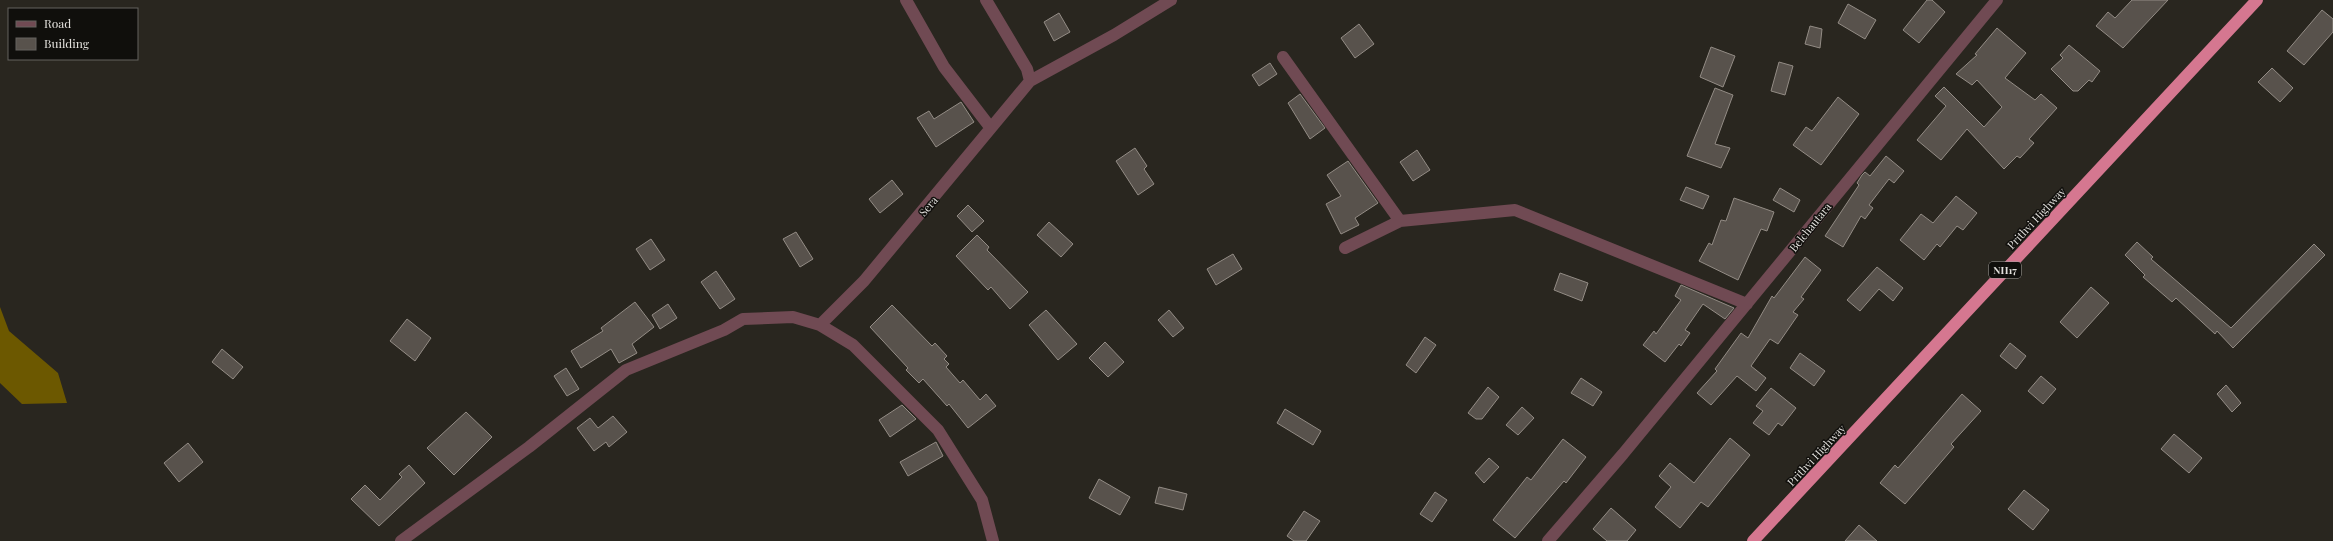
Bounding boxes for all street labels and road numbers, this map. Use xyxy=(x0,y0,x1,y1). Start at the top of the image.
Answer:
street label: Prithvi Highway xyxy=(2003,184,2069,252)
street label: Sera xyxy=(915,192,941,219)
street label: Belchautara xyxy=(1786,199,1835,255)
road number: NH17 xyxy=(1989,262,2021,278)
street label: Prithvi Highway xyxy=(1783,421,1849,489)

